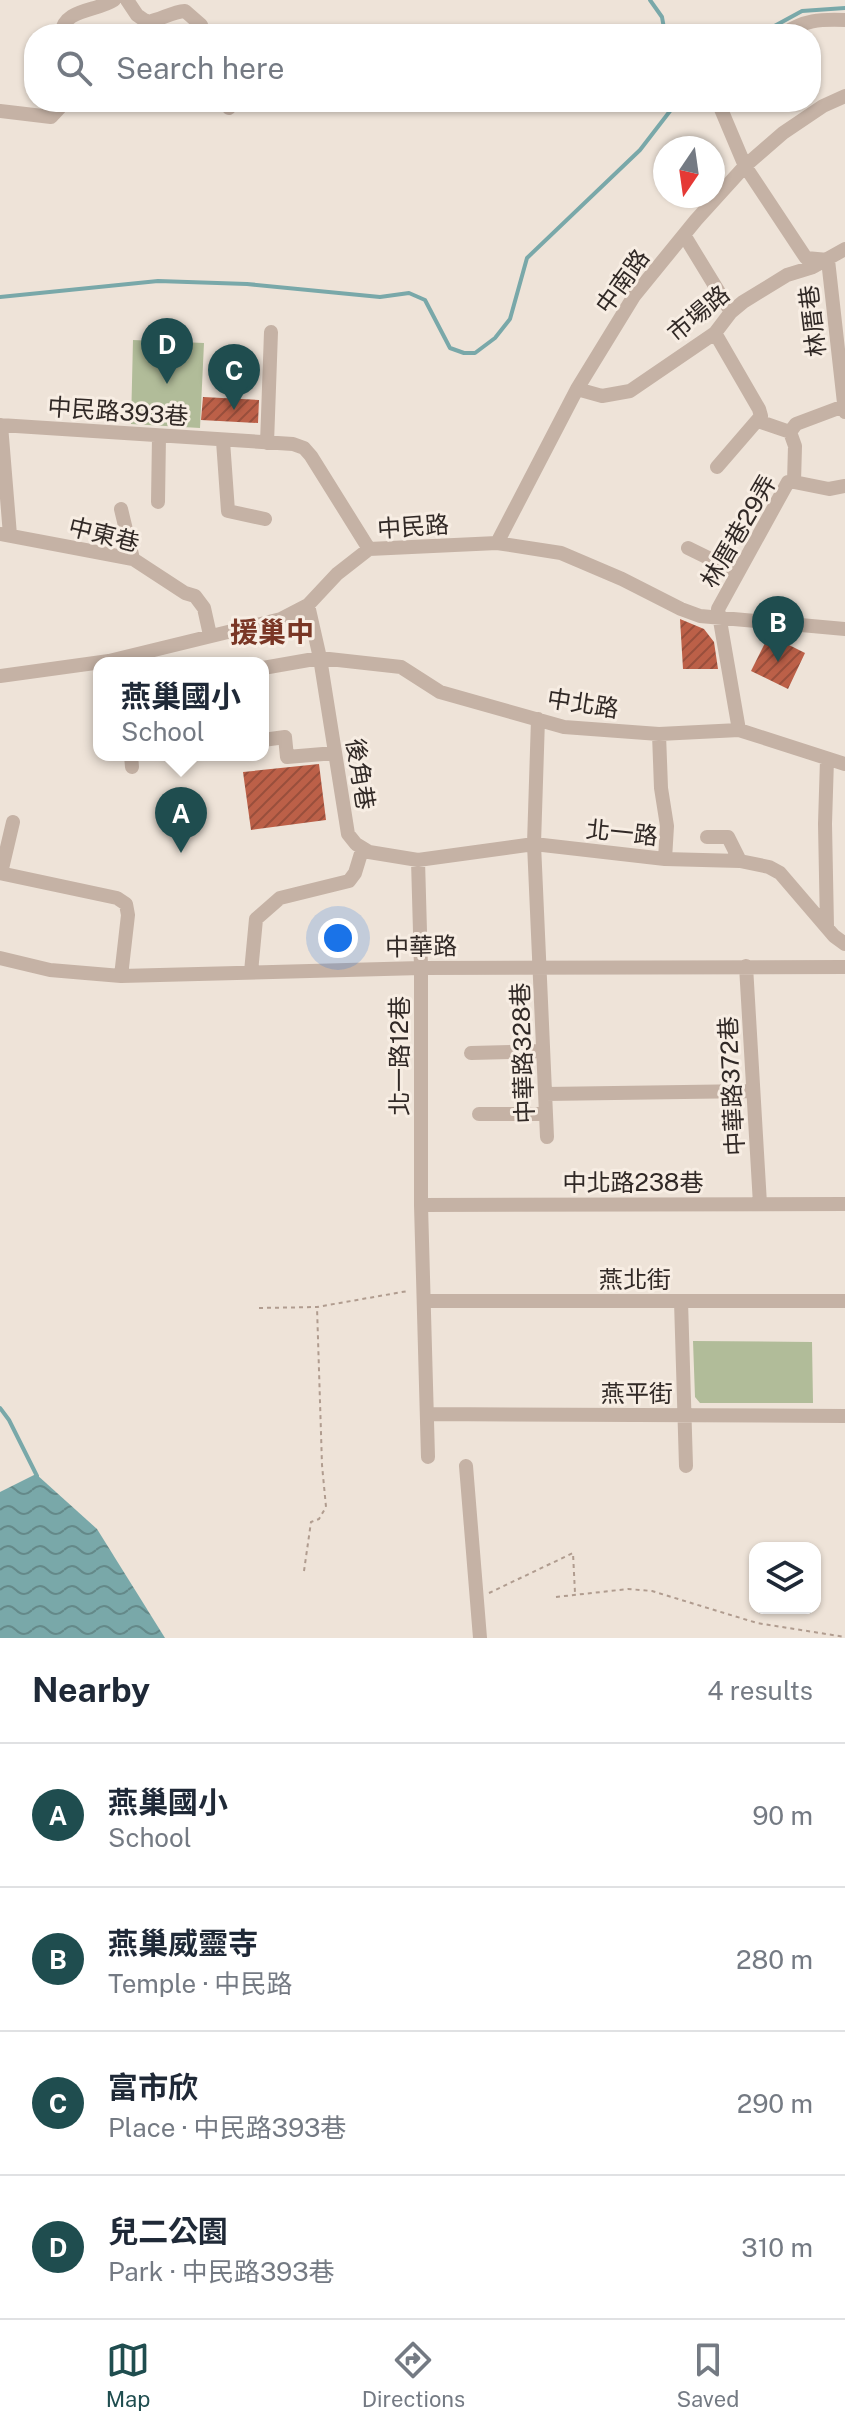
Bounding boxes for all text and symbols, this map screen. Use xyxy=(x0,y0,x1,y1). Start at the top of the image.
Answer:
search box xyxy=(24,24,821,112)
icon: search xyxy=(52,46,96,90)
text: Search here xyxy=(116,50,284,86)
north arrow xyxy=(653,136,725,208)
street label: 中南路 xyxy=(590,244,654,318)
street label: 市場路 xyxy=(661,279,735,347)
street label: 林厝巷 xyxy=(794,284,830,358)
pin: D xyxy=(141,318,193,384)
pin: C xyxy=(208,344,260,410)
street label: 中民路393巷 xyxy=(47,392,189,430)
street label: 林厝巷29弄 xyxy=(695,470,781,592)
street label: 中民路 xyxy=(376,510,450,542)
street label: 中東巷 xyxy=(66,512,142,556)
pin: B xyxy=(752,596,804,662)
district label: 援巢中 xyxy=(230,615,314,648)
popup xyxy=(93,657,269,761)
text: 燕巢國小 xyxy=(121,678,241,714)
street label: 中北路 xyxy=(545,684,621,722)
text: School xyxy=(121,716,205,747)
street label: 後角巷 xyxy=(342,736,380,812)
pin: A xyxy=(155,787,207,853)
street label: 北一路 xyxy=(585,814,659,850)
your location xyxy=(318,918,358,958)
street label: 中華路 xyxy=(385,931,457,961)
street label: 中華路328巷 xyxy=(506,982,538,1124)
street label: 北一路12巷 xyxy=(385,996,413,1116)
street label: 中華路372巷 xyxy=(713,1016,749,1156)
street label: 中北路238巷 xyxy=(563,1168,703,1196)
street label: 燕北街 xyxy=(599,1265,671,1293)
street label: 燕平街 xyxy=(601,1379,673,1407)
map controls xyxy=(749,1542,821,1614)
button: layers xyxy=(749,1542,821,1614)
text: Nearby xyxy=(32,1670,150,1710)
text: 4 results xyxy=(707,1675,813,1706)
text: 燕巢國小 xyxy=(108,1784,228,1820)
text: A xyxy=(49,1800,67,1831)
text: 90 m xyxy=(752,1800,813,1831)
text: School xyxy=(108,1822,192,1853)
text: 燕巢威靈寺 xyxy=(108,1925,258,1961)
text: B xyxy=(49,1944,67,1975)
text: 280 m xyxy=(736,1944,813,1975)
text: Temple · 中民路 xyxy=(108,1968,293,1999)
text: 富市欣 xyxy=(108,2069,198,2105)
text: C xyxy=(49,2088,67,2119)
text: 290 m xyxy=(737,2088,813,2119)
text: Place · 中民路393巷 xyxy=(108,2112,346,2143)
text: 兒二公園 xyxy=(108,2213,228,2249)
text: D xyxy=(49,2232,67,2263)
text: 310 m xyxy=(741,2232,813,2263)
text: Park · 中民路393巷 xyxy=(108,2256,335,2287)
tab: Map xyxy=(106,2338,150,2412)
tab: Directions xyxy=(362,2338,465,2412)
tab: Saved xyxy=(676,2338,739,2412)

